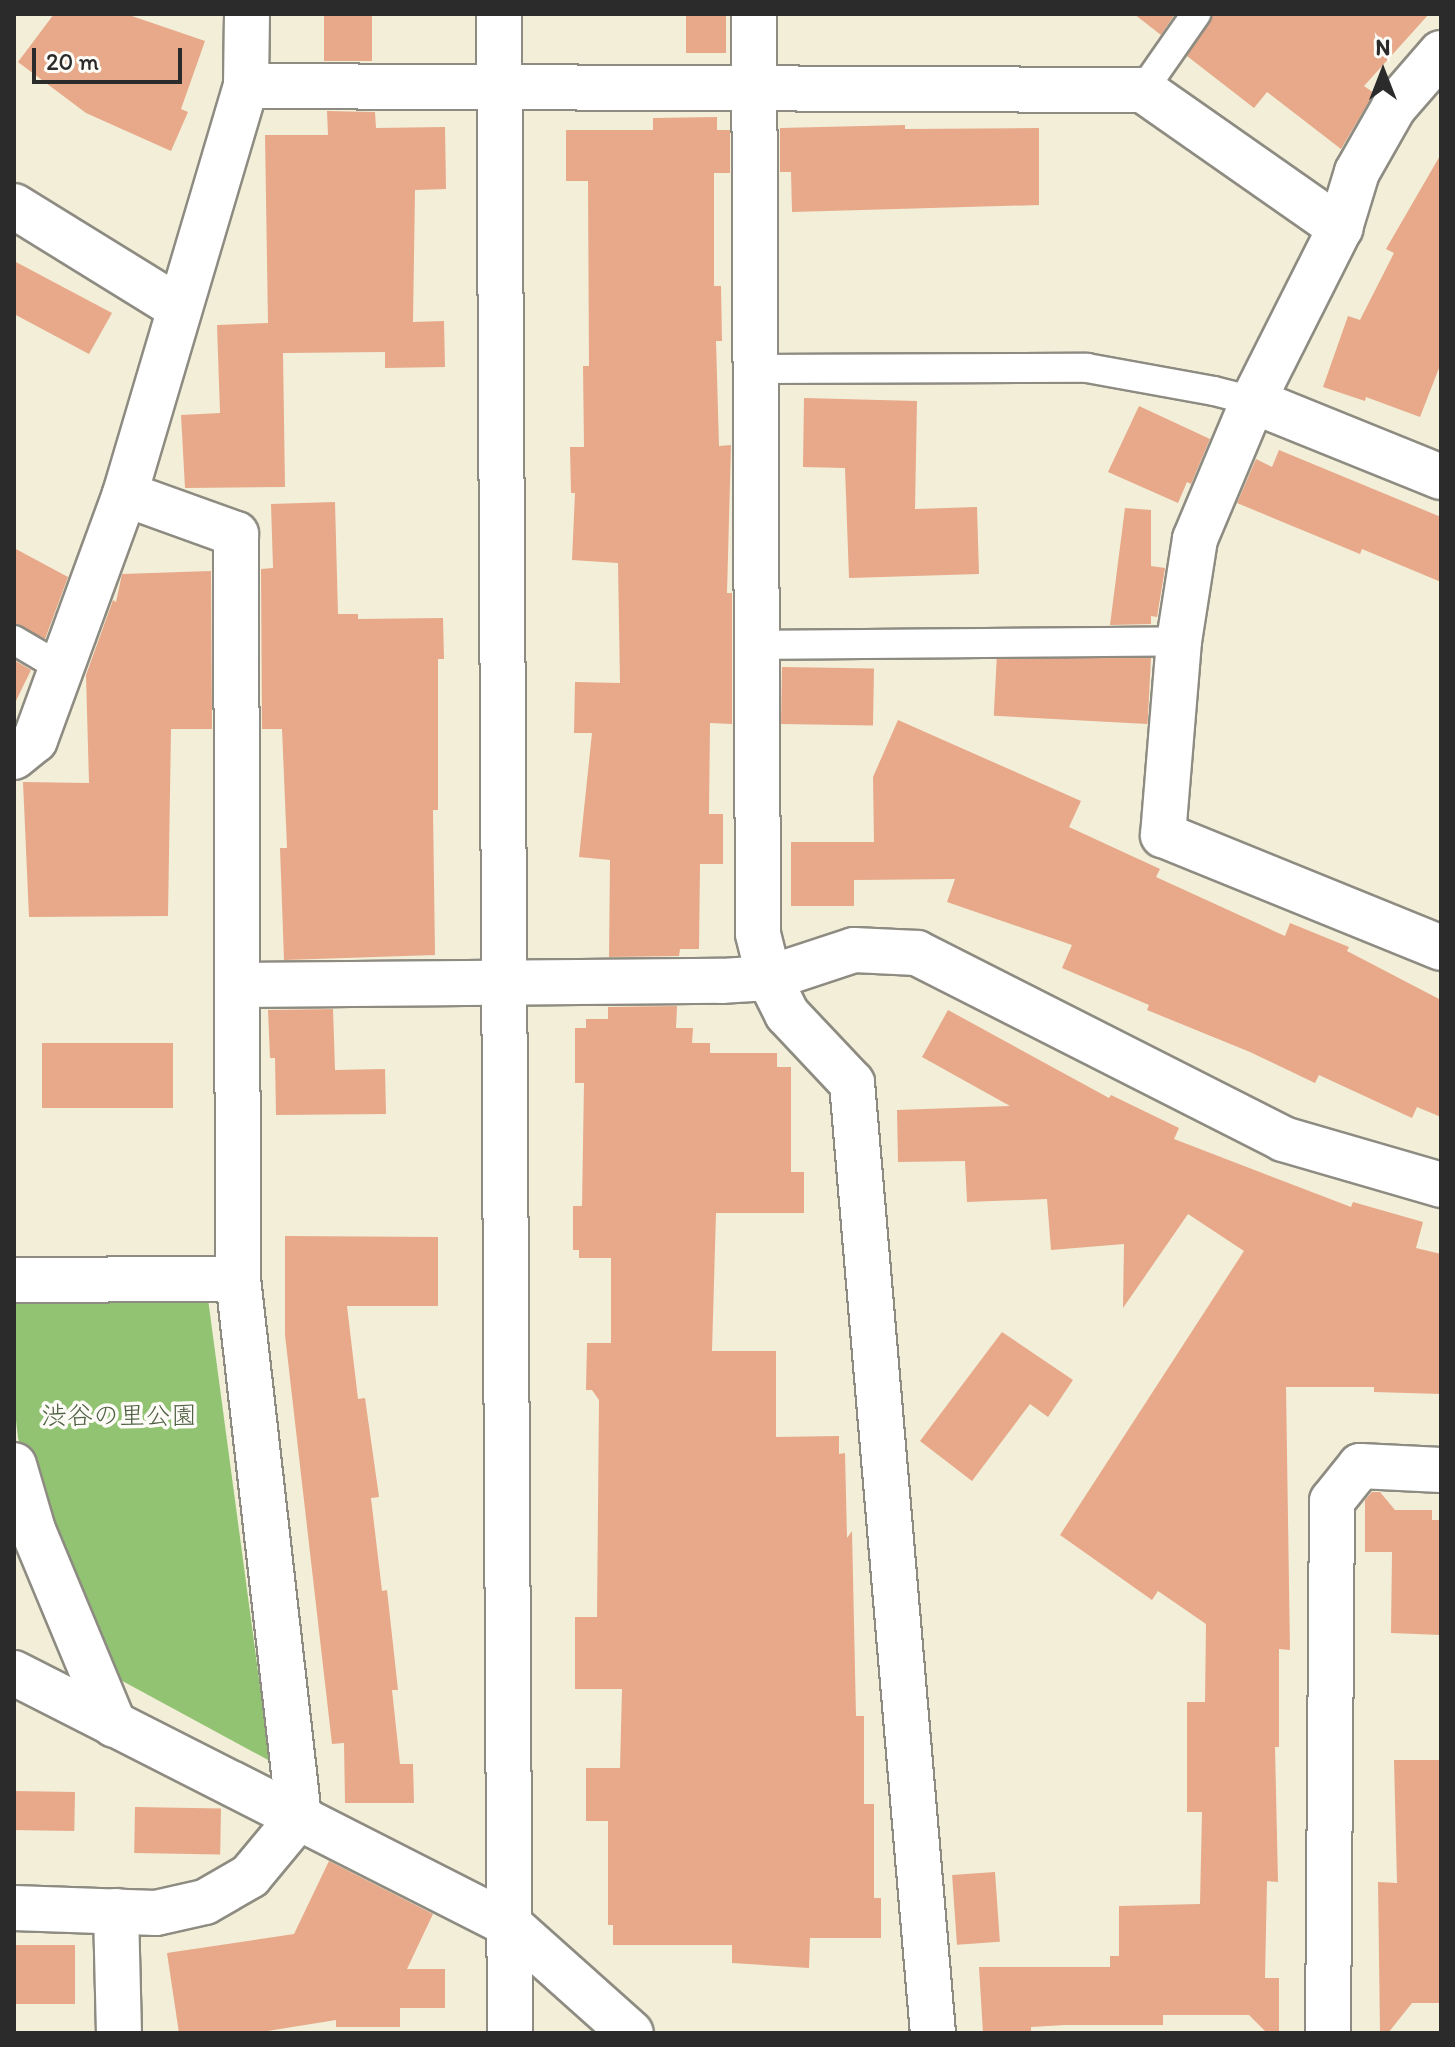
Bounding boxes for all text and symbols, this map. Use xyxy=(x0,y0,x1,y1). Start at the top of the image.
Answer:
scale bar xyxy=(36,32,186,82)
north arrow xyxy=(1343,32,1423,112)
text: N xyxy=(1376,34,1390,61)
text: 20 m xyxy=(46,47,99,76)
park label: 渋谷の里公園 xyxy=(41,1400,197,1432)

